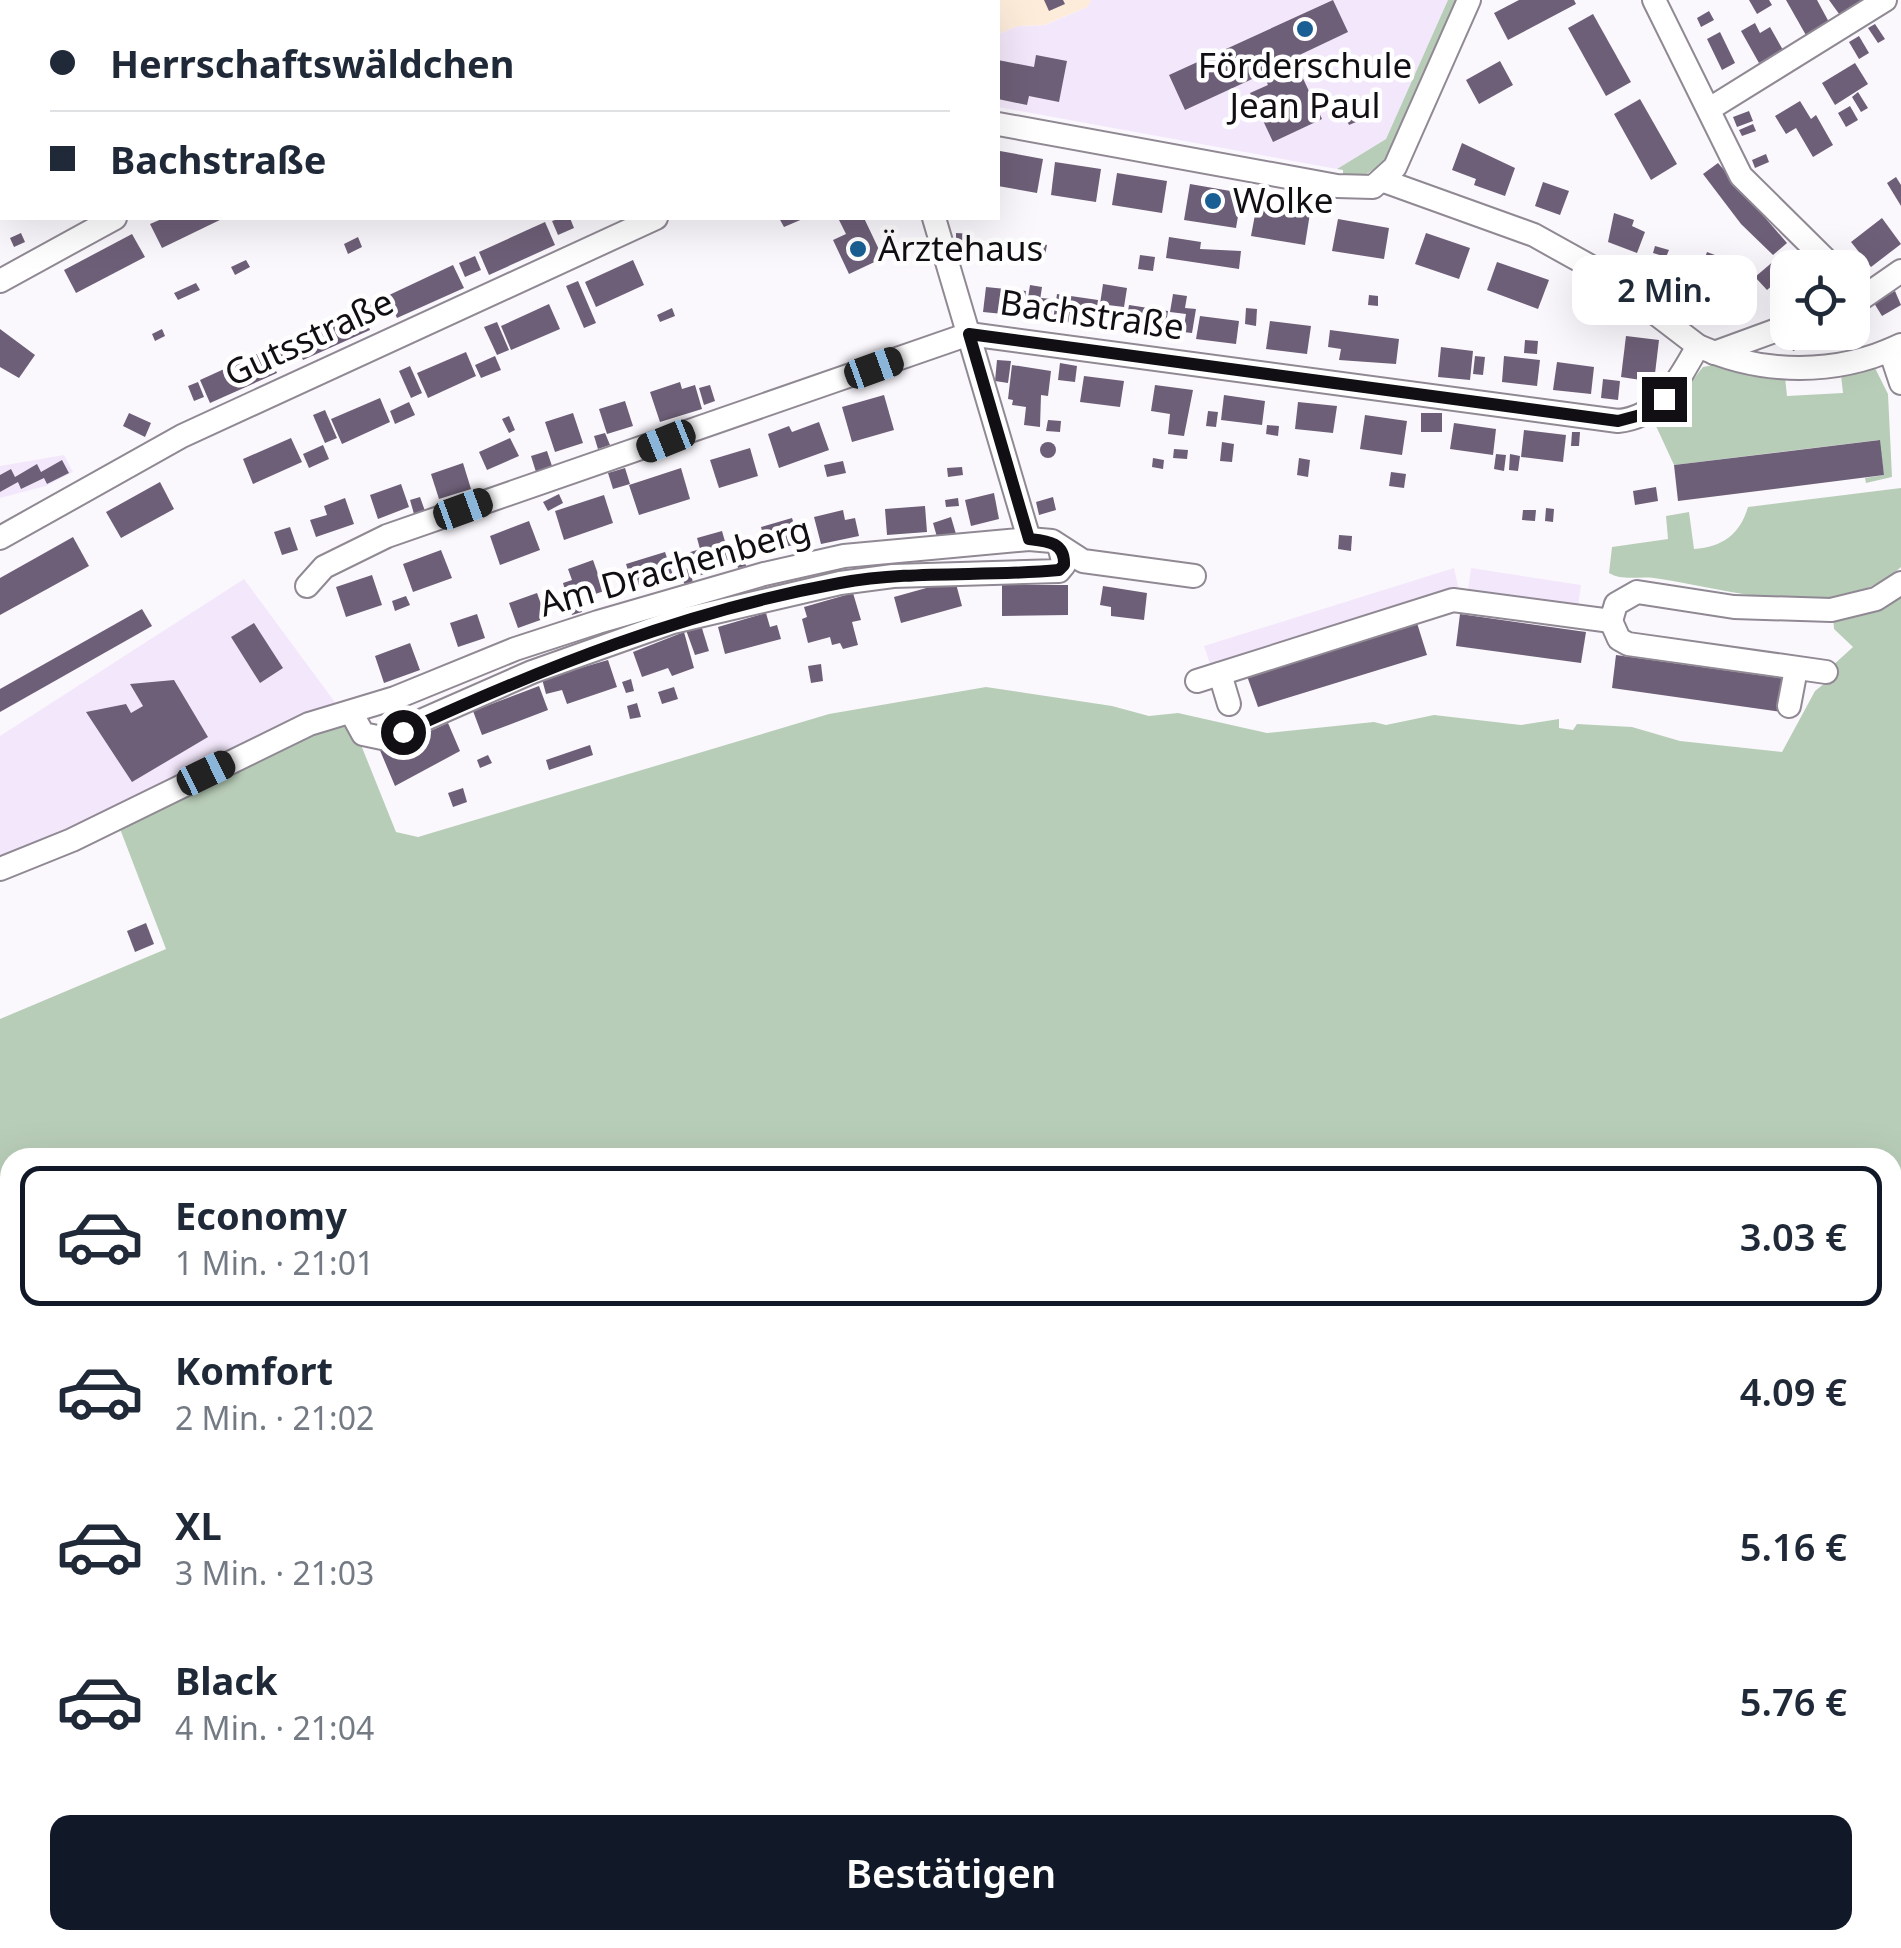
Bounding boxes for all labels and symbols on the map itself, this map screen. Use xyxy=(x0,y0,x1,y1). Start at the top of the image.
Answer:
marker: Förderschule Jean Paul xyxy=(1294,18,1316,40)
place label: Förderschule Jean Paul xyxy=(1198,41,1412,128)
place label: Wolke xyxy=(1233,176,1334,223)
marker: Wolke xyxy=(1202,190,1224,212)
place label: Ärztehaus xyxy=(878,224,1043,271)
marker: Ärztehaus xyxy=(847,238,869,260)
callout: 2 Min. xyxy=(1572,254,1756,324)
street label: Gutsstraße xyxy=(216,277,400,396)
street label: Bachstraße xyxy=(997,277,1187,350)
car xyxy=(841,344,907,392)
route end xyxy=(1642,377,1687,422)
car xyxy=(633,416,699,466)
car xyxy=(430,485,496,533)
street label: Am Drachenberg xyxy=(534,504,816,627)
route start xyxy=(381,710,426,755)
car xyxy=(172,746,240,800)

